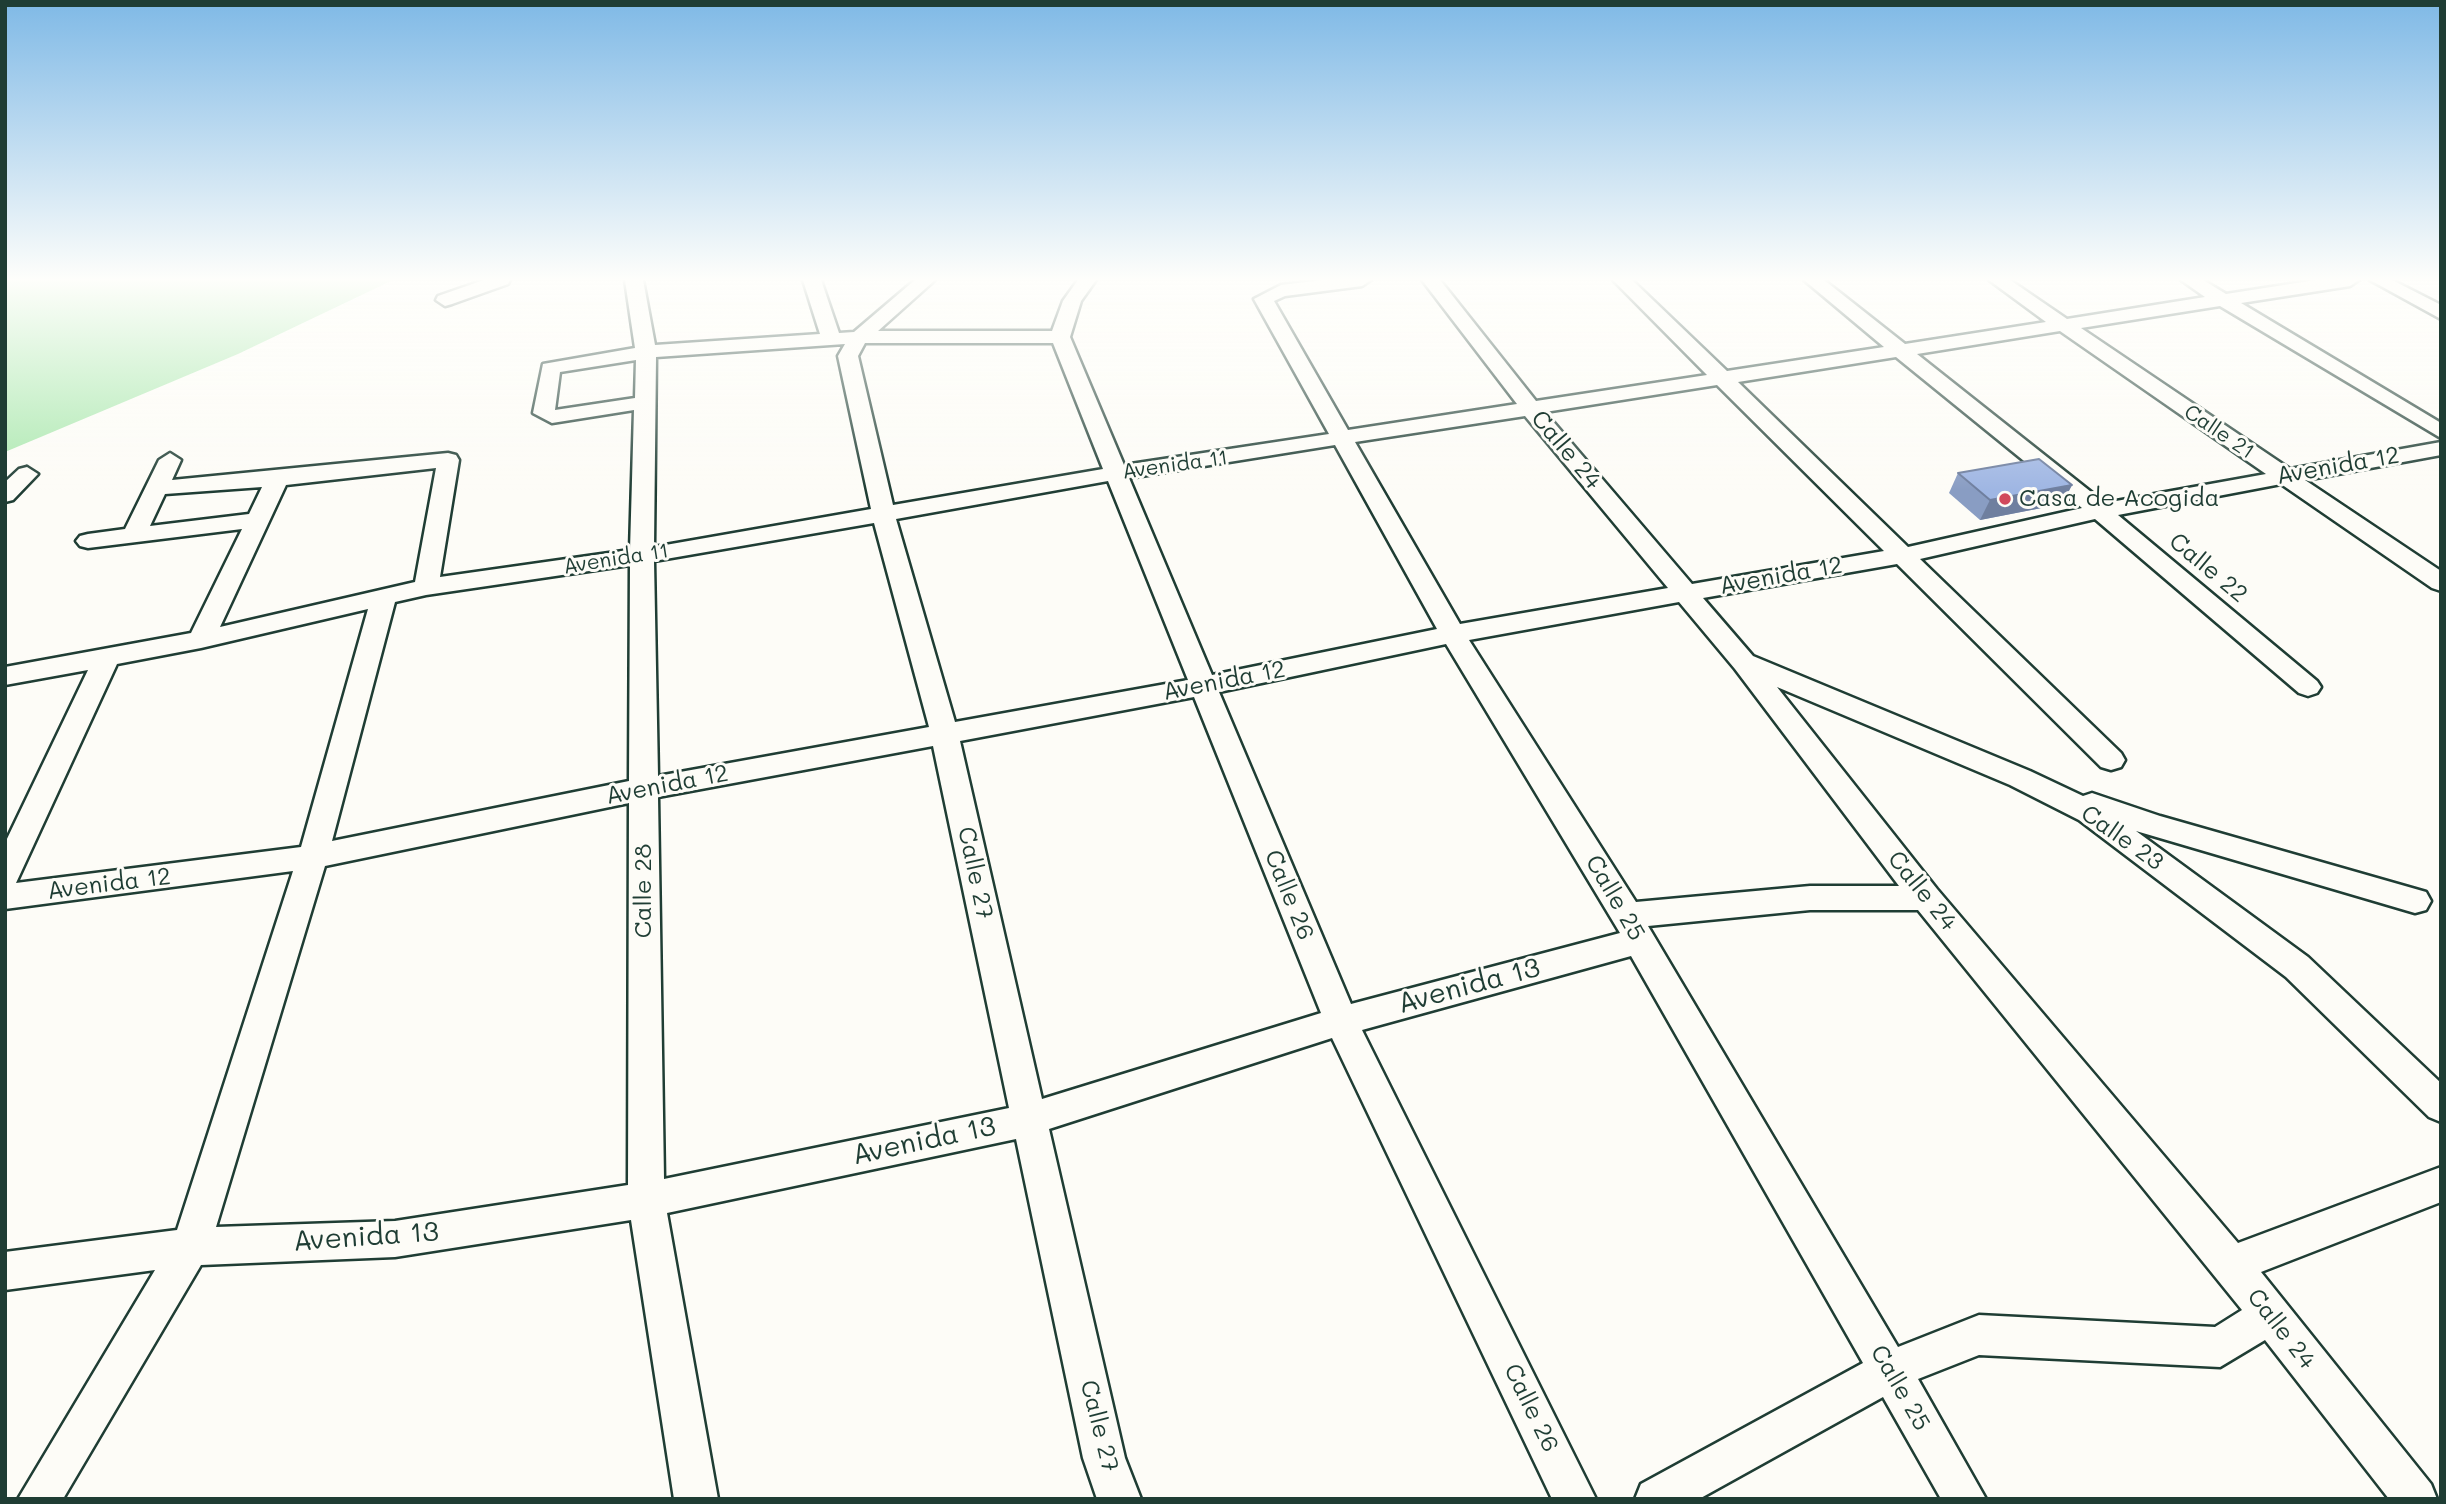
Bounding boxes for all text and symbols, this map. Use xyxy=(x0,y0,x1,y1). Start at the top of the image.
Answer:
street label: Calle 21 xyxy=(2179,399,2259,465)
street label: Calle 24 xyxy=(1525,405,1607,495)
street label: Avenida 12 xyxy=(2274,441,2402,491)
street label: Avenida 11 xyxy=(1121,445,1229,485)
place label: Casa de Acogida xyxy=(2019,485,2220,513)
marker: Casa de Acogida xyxy=(1997,491,2013,507)
street label: Calle 22 xyxy=(2163,527,2253,609)
street label: Avenida 11 xyxy=(561,538,671,580)
street label: Avenida 12 xyxy=(1717,551,1845,601)
street label: Avenida 12 xyxy=(1160,655,1288,707)
street label: Avenida 12 xyxy=(603,759,731,811)
street label: Calle 23 xyxy=(2075,799,2169,877)
street label: Calle 27 xyxy=(951,824,999,922)
street label: Calle 28 xyxy=(630,844,658,938)
street label: Calle 24 xyxy=(1881,845,1963,937)
street label: Calle 26 xyxy=(1258,846,1320,944)
street label: Calle 25 xyxy=(1579,850,1651,946)
street label: Avenida 12 xyxy=(46,862,172,906)
street label: Avenida 13 xyxy=(1394,951,1544,1021)
street label: Avenida 13 xyxy=(849,1109,999,1173)
street label: Avenida 13 xyxy=(292,1215,440,1259)
street label: Calle 24 xyxy=(2241,1283,2321,1375)
street label: Calle 25 xyxy=(1864,1340,1936,1436)
street label: Calle 26 xyxy=(1497,1359,1565,1457)
street label: Calle 27 xyxy=(1074,1377,1124,1475)

